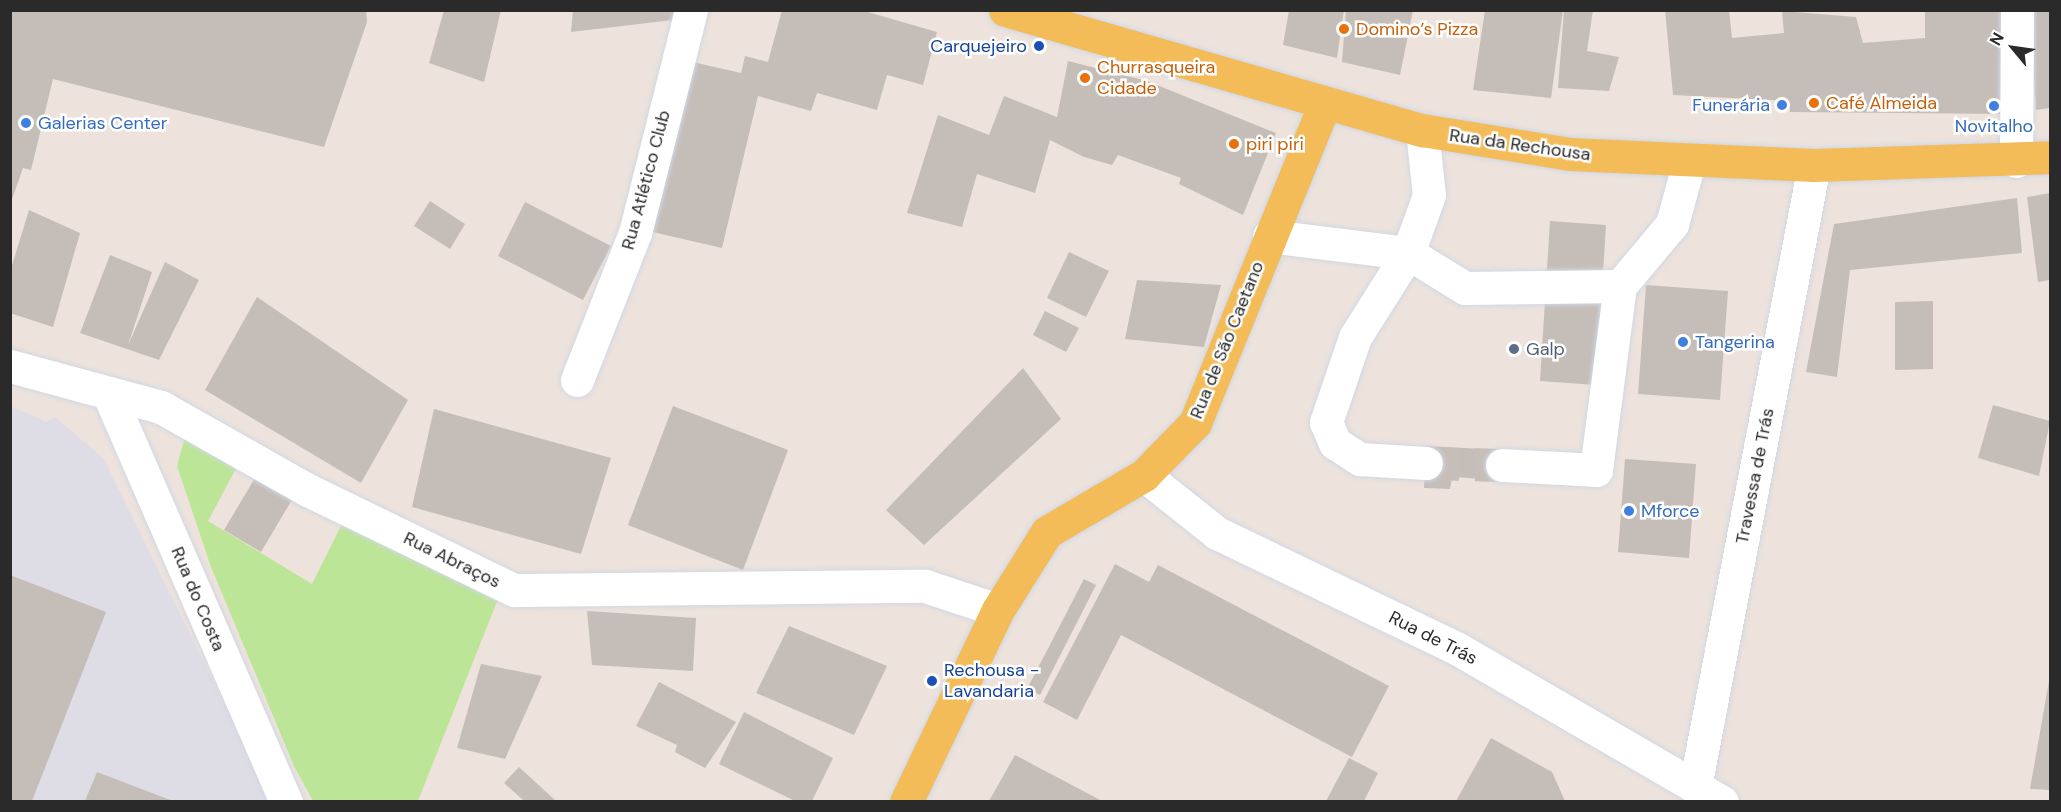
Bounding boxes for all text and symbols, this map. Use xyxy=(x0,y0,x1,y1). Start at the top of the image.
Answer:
place label: Domino’s Pizza xyxy=(1356,18,1478,40)
north arrow xyxy=(1983,18,2043,78)
marker: Domino’s Pizza xyxy=(1337,22,1351,36)
text: N xyxy=(1985,29,2009,49)
place label: Carquejeiro xyxy=(930,35,1027,57)
marker: Carquejeiro xyxy=(1032,39,1046,53)
place label: Churrasqueira Cidade xyxy=(1097,57,1215,100)
marker: Churrasqueira Cidade xyxy=(1078,71,1092,85)
place label: Café Almeida xyxy=(1826,92,1937,114)
place label: Funerária xyxy=(1692,94,1770,116)
marker: Café Almeida xyxy=(1807,96,1821,110)
marker: Funerária xyxy=(1775,98,1789,112)
marker: Novitalho xyxy=(1987,99,2001,113)
street label: Rua Atlético Club xyxy=(617,108,675,252)
place label: Galerias Center xyxy=(38,112,167,134)
place label: Novitalho xyxy=(1955,115,2033,137)
marker: Galerias Center xyxy=(19,116,33,130)
street label: Rua da Rechousa xyxy=(1448,124,1592,166)
place label: piri piri xyxy=(1246,133,1304,155)
marker: piri piri xyxy=(1227,137,1241,151)
street label: Rua de São Caetano xyxy=(1186,258,1268,422)
place label: Tangerina xyxy=(1695,331,1775,353)
marker: Tangerina xyxy=(1676,335,1690,349)
place label: Galp xyxy=(1526,338,1565,360)
marker: Galp xyxy=(1507,342,1521,356)
street label: Travessa de Trás xyxy=(1731,406,1779,546)
place label: Mforce xyxy=(1641,500,1699,522)
marker: Mforce xyxy=(1622,504,1636,518)
street label: Rua Abraços xyxy=(400,527,504,593)
street label: Rua do Costa xyxy=(166,544,230,654)
street label: Rua de Trás xyxy=(1385,606,1481,670)
place label: Rechousa - Lavandaria xyxy=(944,660,1039,702)
marker: Rechousa - Lavandaria xyxy=(925,674,939,688)

